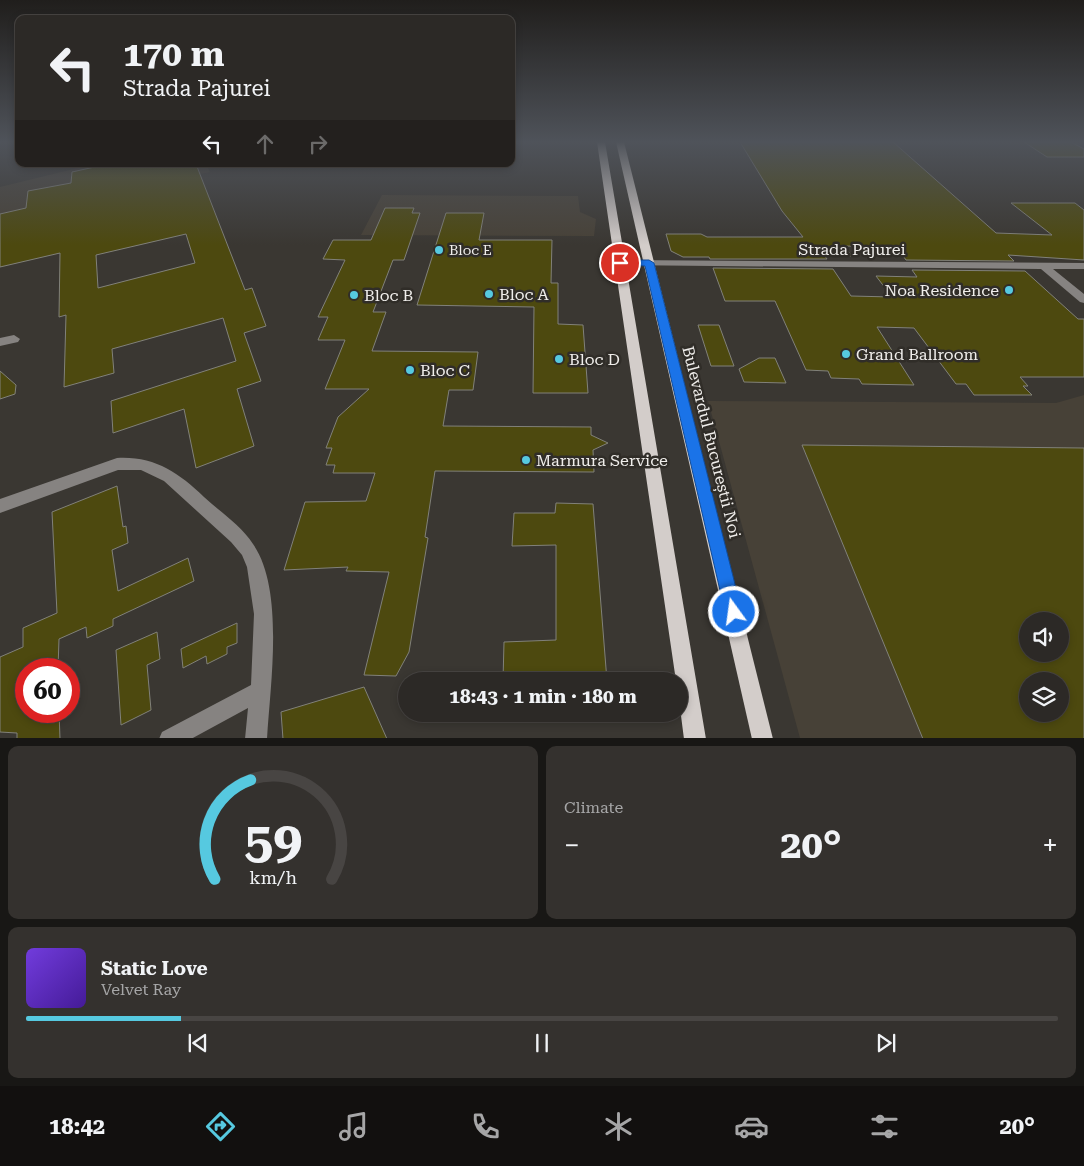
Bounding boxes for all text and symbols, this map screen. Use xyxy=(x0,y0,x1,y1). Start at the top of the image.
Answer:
text: 170 m xyxy=(123,34,224,75)
icon: left xyxy=(40,35,105,100)
text: Strada Pajurei xyxy=(123,76,271,101)
icon: left xyxy=(198,130,226,158)
icon: ahead xyxy=(251,130,279,158)
icon: right xyxy=(304,130,332,158)
street label: Strada Pajurei xyxy=(798,240,906,259)
place label: Bloc E xyxy=(449,242,492,258)
pin xyxy=(599,242,641,284)
marker: Bloc E xyxy=(433,244,445,256)
icon: arrive xyxy=(606,249,634,277)
place label: Noa Residence xyxy=(885,281,999,300)
marker: Noa Residence xyxy=(1003,284,1015,296)
place label: Bloc A xyxy=(499,285,549,304)
place label: Bloc B xyxy=(364,286,413,305)
marker: Bloc A xyxy=(483,288,495,300)
marker: Bloc B xyxy=(348,289,360,301)
street label: Bulevardul Bucureștii Noi xyxy=(677,344,745,540)
place label: Grand Ballroom xyxy=(856,345,978,364)
marker: Grand Ballroom xyxy=(840,348,852,360)
place label: Bloc D xyxy=(569,350,620,369)
marker: Bloc D xyxy=(553,353,565,365)
place label: Bloc C xyxy=(420,361,470,380)
marker: Bloc C xyxy=(404,364,416,376)
place label: Marmura Service xyxy=(536,451,668,470)
marker: Marmura Service xyxy=(520,454,532,466)
position arrow xyxy=(707,585,759,637)
map controls xyxy=(1019,612,1069,722)
button: sound xyxy=(1019,612,1069,662)
speed limit sign: 60 xyxy=(15,658,80,723)
button: layers xyxy=(1019,672,1069,722)
text: 18:43 · 1 min · 180 m xyxy=(449,685,637,708)
text: Climate xyxy=(564,798,623,817)
text: 59 xyxy=(244,810,302,871)
text: 20° xyxy=(780,823,842,867)
text: − xyxy=(564,829,580,862)
text: + xyxy=(1042,829,1058,862)
text: km/h xyxy=(249,867,297,888)
text: Static Love xyxy=(101,957,208,980)
text: Velvet Ray xyxy=(101,980,181,999)
icon: previous xyxy=(184,1029,212,1057)
icon: pause xyxy=(528,1029,556,1057)
icon: next xyxy=(872,1029,900,1057)
icon: directions xyxy=(203,1109,238,1144)
icon: music xyxy=(336,1109,371,1144)
icon: phone xyxy=(468,1109,503,1144)
icon: climate xyxy=(601,1109,636,1144)
icon: car xyxy=(734,1109,769,1144)
icon: filters xyxy=(867,1109,902,1144)
text: 18:42 xyxy=(49,1114,105,1139)
text: 20° xyxy=(999,1114,1035,1139)

